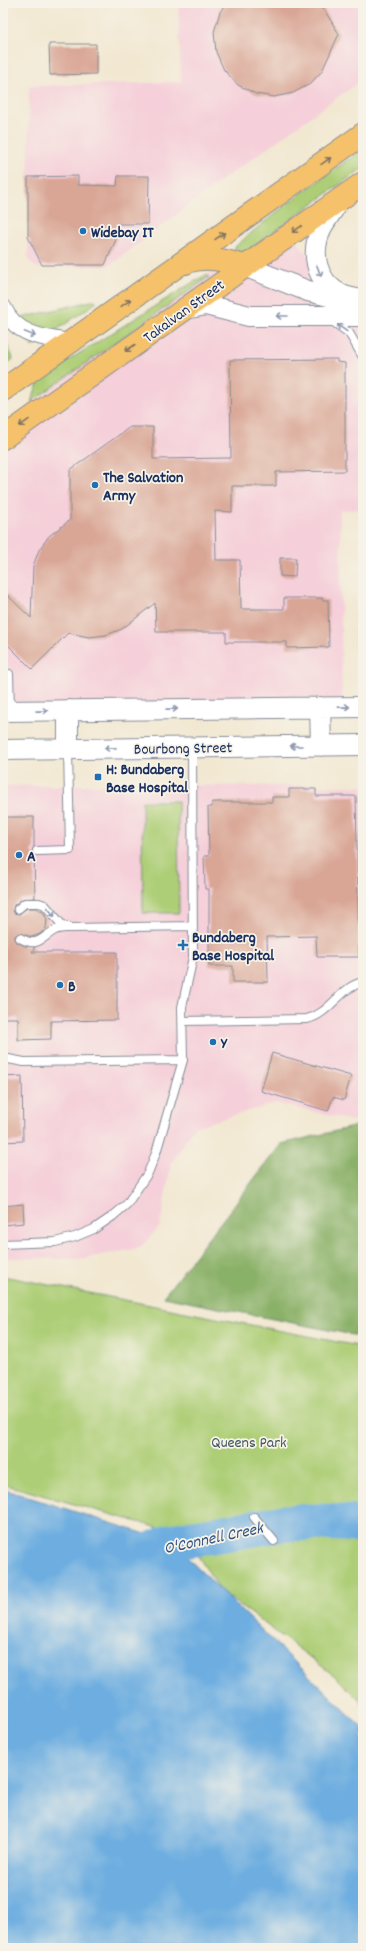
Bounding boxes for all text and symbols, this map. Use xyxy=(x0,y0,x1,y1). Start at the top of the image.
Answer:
one-way arrow xyxy=(320,157,331,165)
place label: Widebay IT xyxy=(91,222,154,245)
one-way arrow xyxy=(292,225,303,233)
marker: Widebay IT xyxy=(78,226,88,236)
one-way arrow xyxy=(214,232,225,240)
one-way arrow xyxy=(316,265,324,277)
street label: Takalvan Street xyxy=(139,274,230,350)
one-way arrow xyxy=(121,298,132,307)
one-way arrow xyxy=(276,312,289,320)
one-way arrow xyxy=(336,324,347,332)
one-way arrow xyxy=(23,330,35,338)
one-way arrow xyxy=(125,344,136,352)
one-way arrow xyxy=(19,419,30,427)
place label: The Salvation Army xyxy=(103,467,183,508)
marker: The Salvation Army xyxy=(90,480,100,490)
one-way arrow xyxy=(337,703,350,711)
one-way arrow xyxy=(165,705,178,713)
one-way arrow xyxy=(35,707,48,715)
street label: Bourbong Street xyxy=(134,737,233,762)
one-way arrow xyxy=(290,742,303,750)
one-way arrow xyxy=(104,744,117,752)
place label: H: Bundaberg Base Hospital xyxy=(106,759,188,800)
marker: H: Bundaberg Base Hospital xyxy=(93,772,103,782)
place label: A xyxy=(27,846,36,869)
marker: A xyxy=(14,850,24,860)
one-way arrow xyxy=(46,907,55,918)
place label: Bundaberg Base Hospital xyxy=(192,927,274,968)
marker: Bundaberg Base Hospital xyxy=(177,939,189,951)
place label: B xyxy=(68,976,76,999)
marker: B xyxy=(55,980,65,990)
place label: Y xyxy=(220,1033,228,1056)
marker: Y xyxy=(208,1037,218,1047)
park label: Queens Park xyxy=(211,1432,287,1455)
water label: O'Connell Creek xyxy=(162,1517,267,1562)

